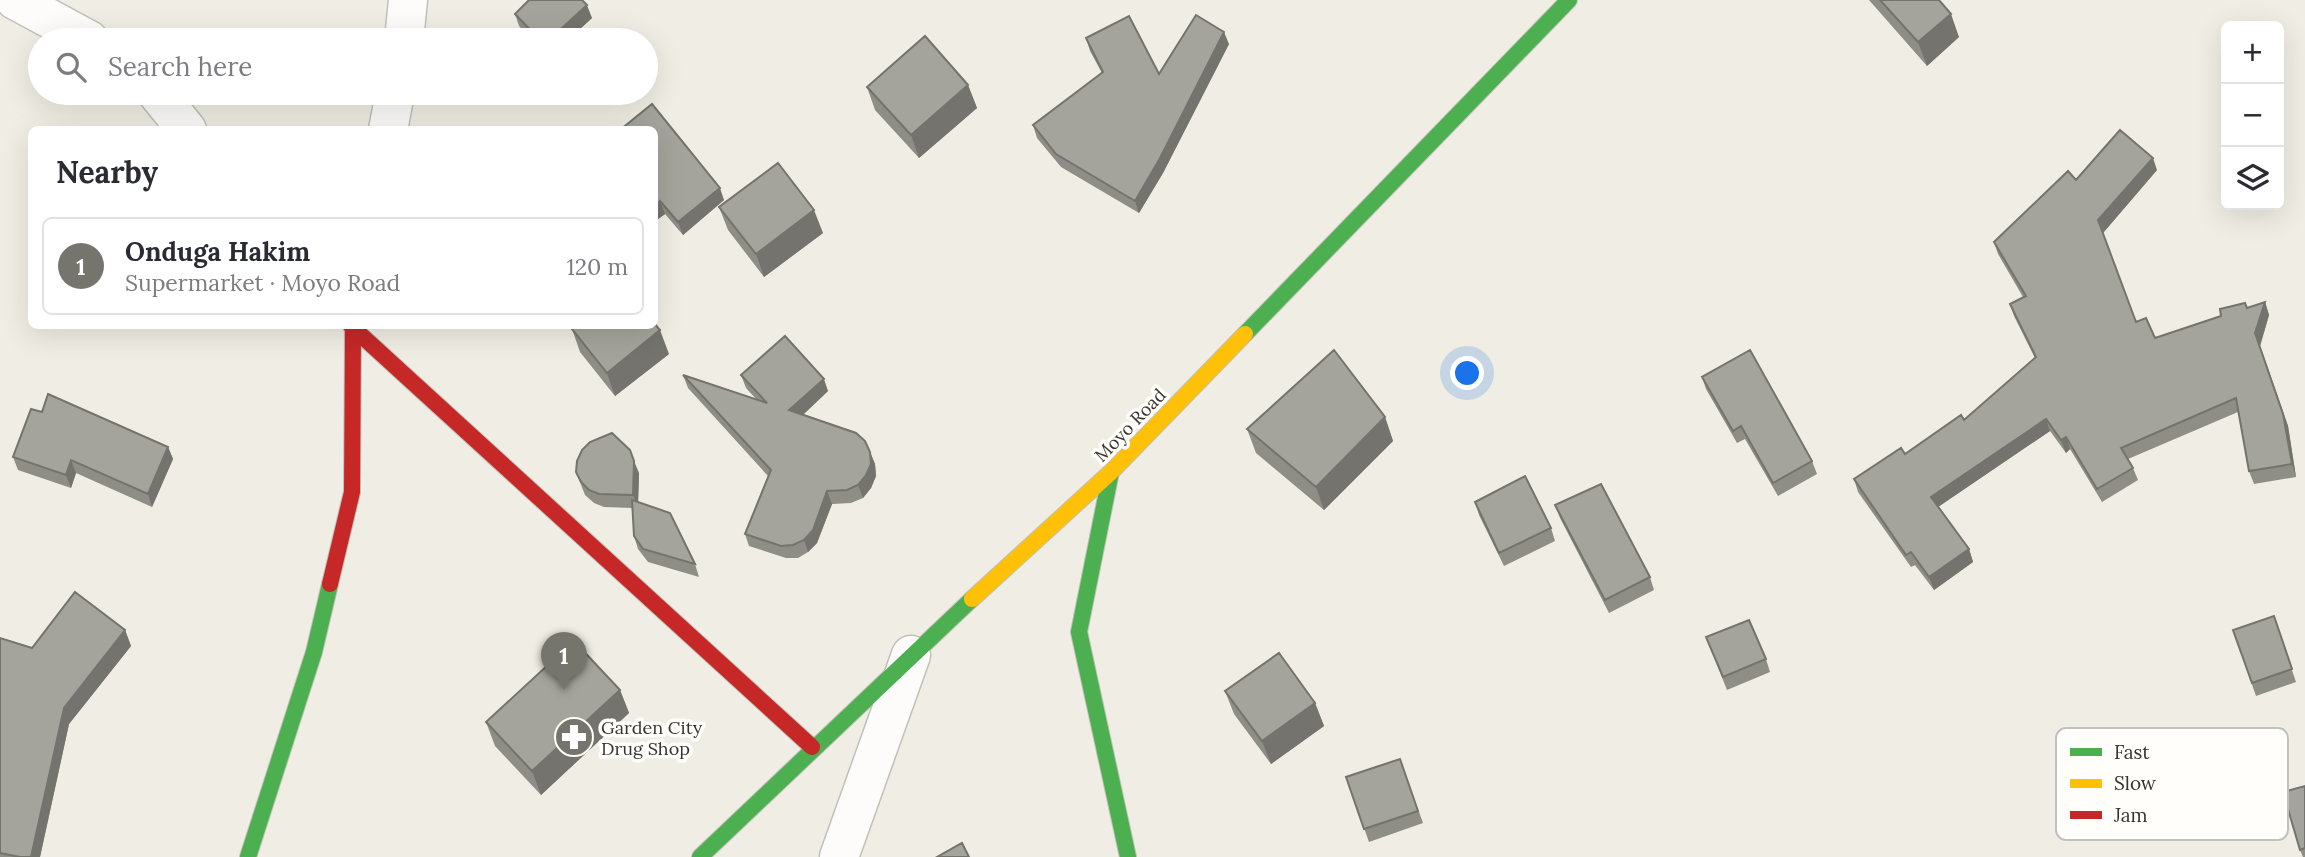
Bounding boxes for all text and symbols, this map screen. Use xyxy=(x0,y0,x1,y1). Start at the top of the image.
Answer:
map controls xyxy=(2221,21,2284,210)
button: + xyxy=(2221,21,2284,84)
search box xyxy=(28,28,658,105)
icon: search xyxy=(52,48,90,86)
text: Search here xyxy=(108,50,252,83)
button: − xyxy=(2221,84,2284,147)
button: layers xyxy=(2221,147,2284,210)
text: Nearby xyxy=(56,153,158,191)
text: Onduga Hakim xyxy=(125,235,310,268)
text: 1 xyxy=(76,252,86,281)
text: 120 m xyxy=(566,252,628,281)
text: Supermarket · Moyo Road xyxy=(125,268,400,297)
your location xyxy=(1450,356,1484,390)
street label: Moyo Road xyxy=(1089,383,1171,466)
pin: 1 xyxy=(541,632,587,690)
pharmacy icon: Garden City Drug Shop xyxy=(553,716,595,758)
place label: Garden City Drug Shop xyxy=(601,716,703,760)
legend xyxy=(2056,728,2288,840)
text: Fast xyxy=(2114,740,2150,764)
text: Slow xyxy=(2114,771,2157,795)
text: Jam xyxy=(2113,803,2148,827)

